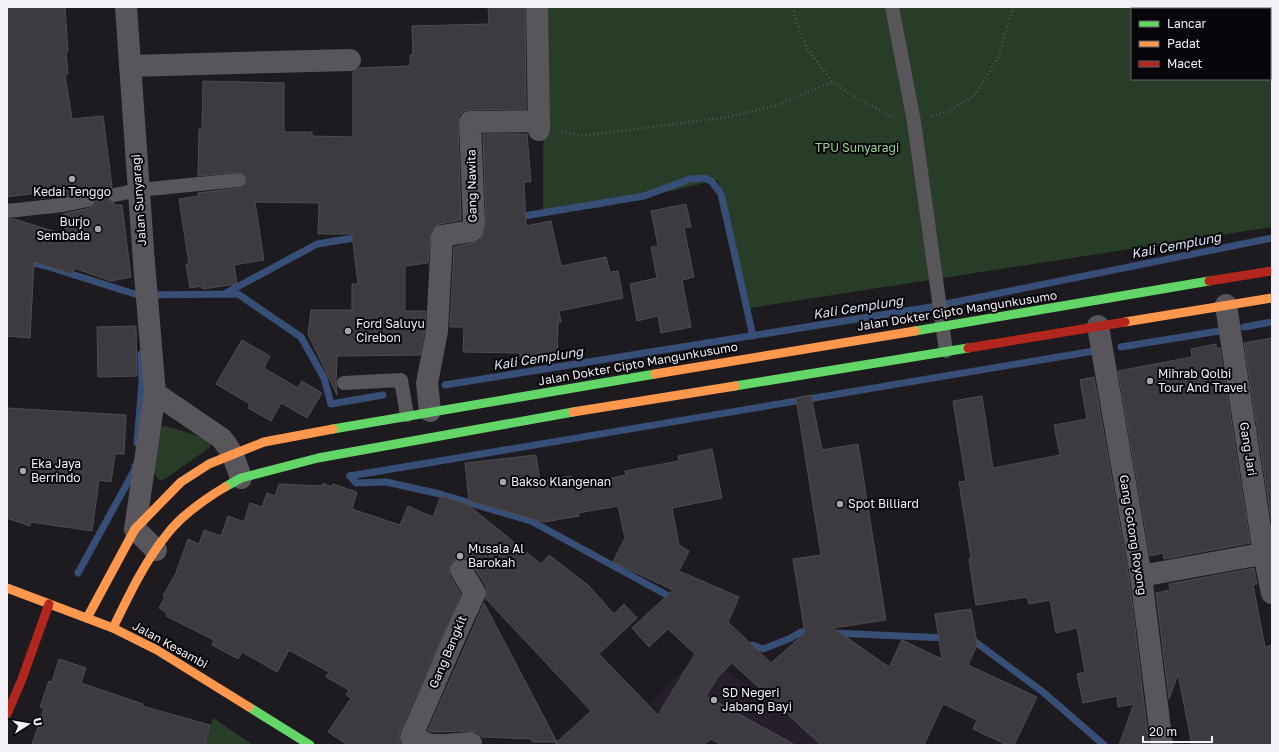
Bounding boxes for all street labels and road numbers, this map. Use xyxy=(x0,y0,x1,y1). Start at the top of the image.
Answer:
street label: Gang Nawita xyxy=(463,149,480,223)
street label: Jalan Sunyaragi xyxy=(128,154,149,246)
street label: Jalan Dokter Cipto Mangunkusumo xyxy=(856,287,1058,334)
street label: Jalan Dokter Cipto Mangunkusumo xyxy=(537,339,739,388)
street label: Gang Jari xyxy=(1237,421,1260,477)
street label: Gang Gotong Royong xyxy=(1117,474,1150,596)
street label: Gang Bangkit xyxy=(426,613,470,690)
street label: Jalan Kesambi xyxy=(130,618,211,671)

